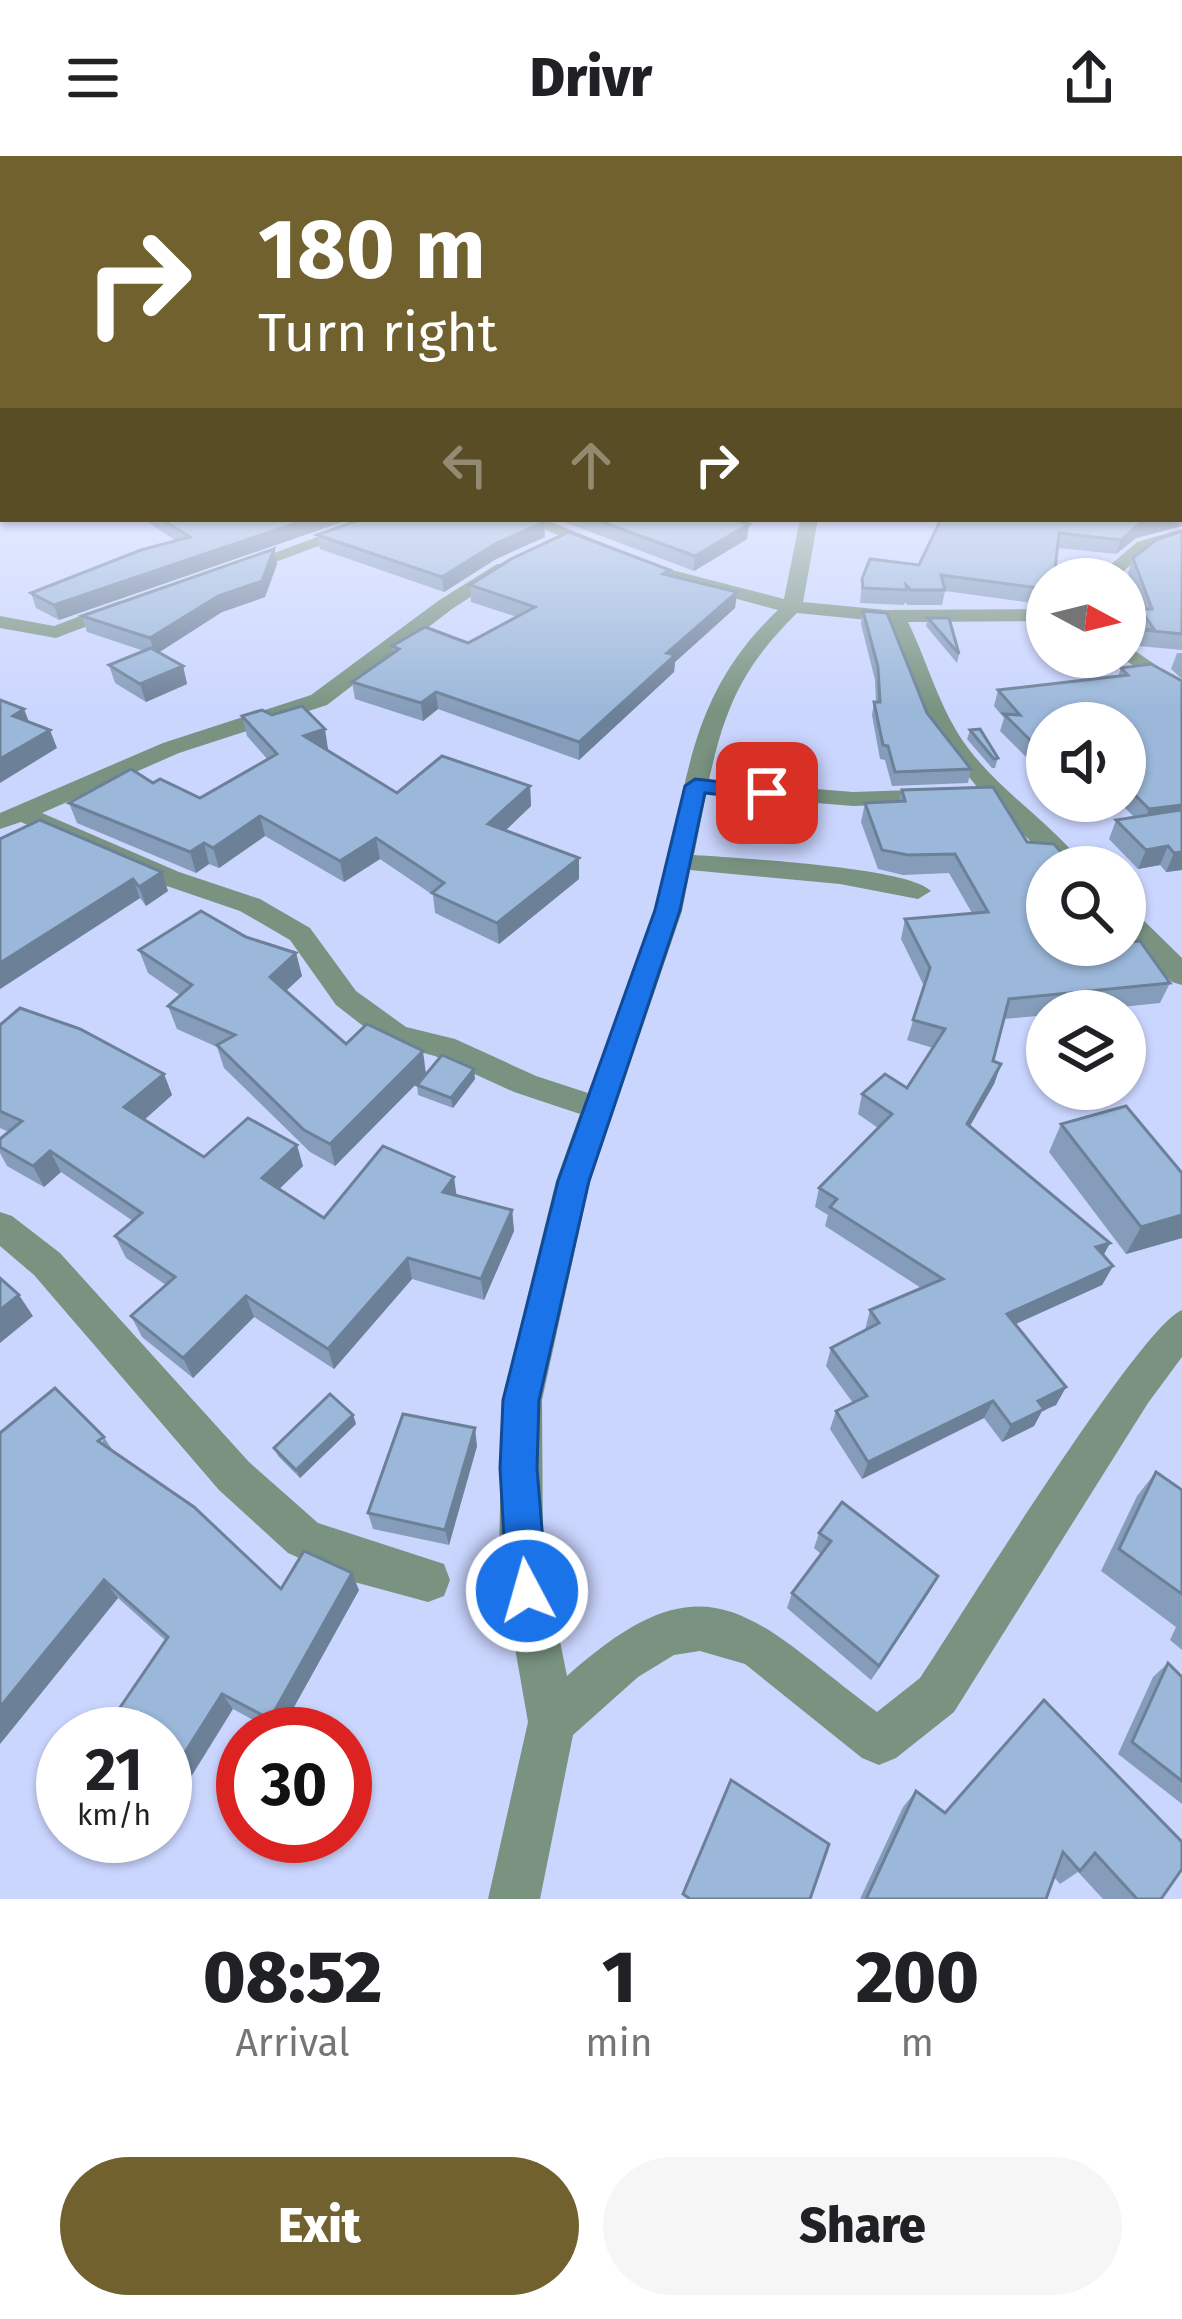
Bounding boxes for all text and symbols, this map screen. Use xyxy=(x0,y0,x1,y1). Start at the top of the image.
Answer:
icon: menu xyxy=(60,45,126,111)
icon: share xyxy=(1056,45,1122,111)
text: Drivr xyxy=(530,46,652,110)
text: 180 m xyxy=(258,199,486,300)
icon: right xyxy=(60,204,216,360)
text: Turn right xyxy=(258,301,497,365)
icon: left xyxy=(432,432,498,498)
icon: ahead xyxy=(558,432,624,498)
icon: right xyxy=(684,432,750,498)
north arrow xyxy=(1026,558,1146,678)
map controls xyxy=(1026,558,1146,1110)
button: sound xyxy=(1026,702,1146,822)
pin xyxy=(716,742,818,844)
icon: arrive xyxy=(734,760,800,826)
button: search xyxy=(1026,846,1146,966)
button: layers xyxy=(1026,990,1146,1110)
position arrow xyxy=(464,1528,590,1654)
speed limit sign: 30 xyxy=(216,1707,372,1863)
text: 21 xyxy=(85,1734,143,1806)
text: km/h xyxy=(77,1797,151,1833)
text: 08:52 xyxy=(203,1935,382,2021)
text: 1 xyxy=(602,1935,636,2021)
text: 200 xyxy=(856,1935,979,2021)
text: Arrival xyxy=(236,2020,350,2066)
text: min xyxy=(585,2020,653,2066)
text: m xyxy=(901,2020,934,2066)
button: Exit xyxy=(60,2157,579,2295)
button: Share xyxy=(603,2157,1122,2295)

